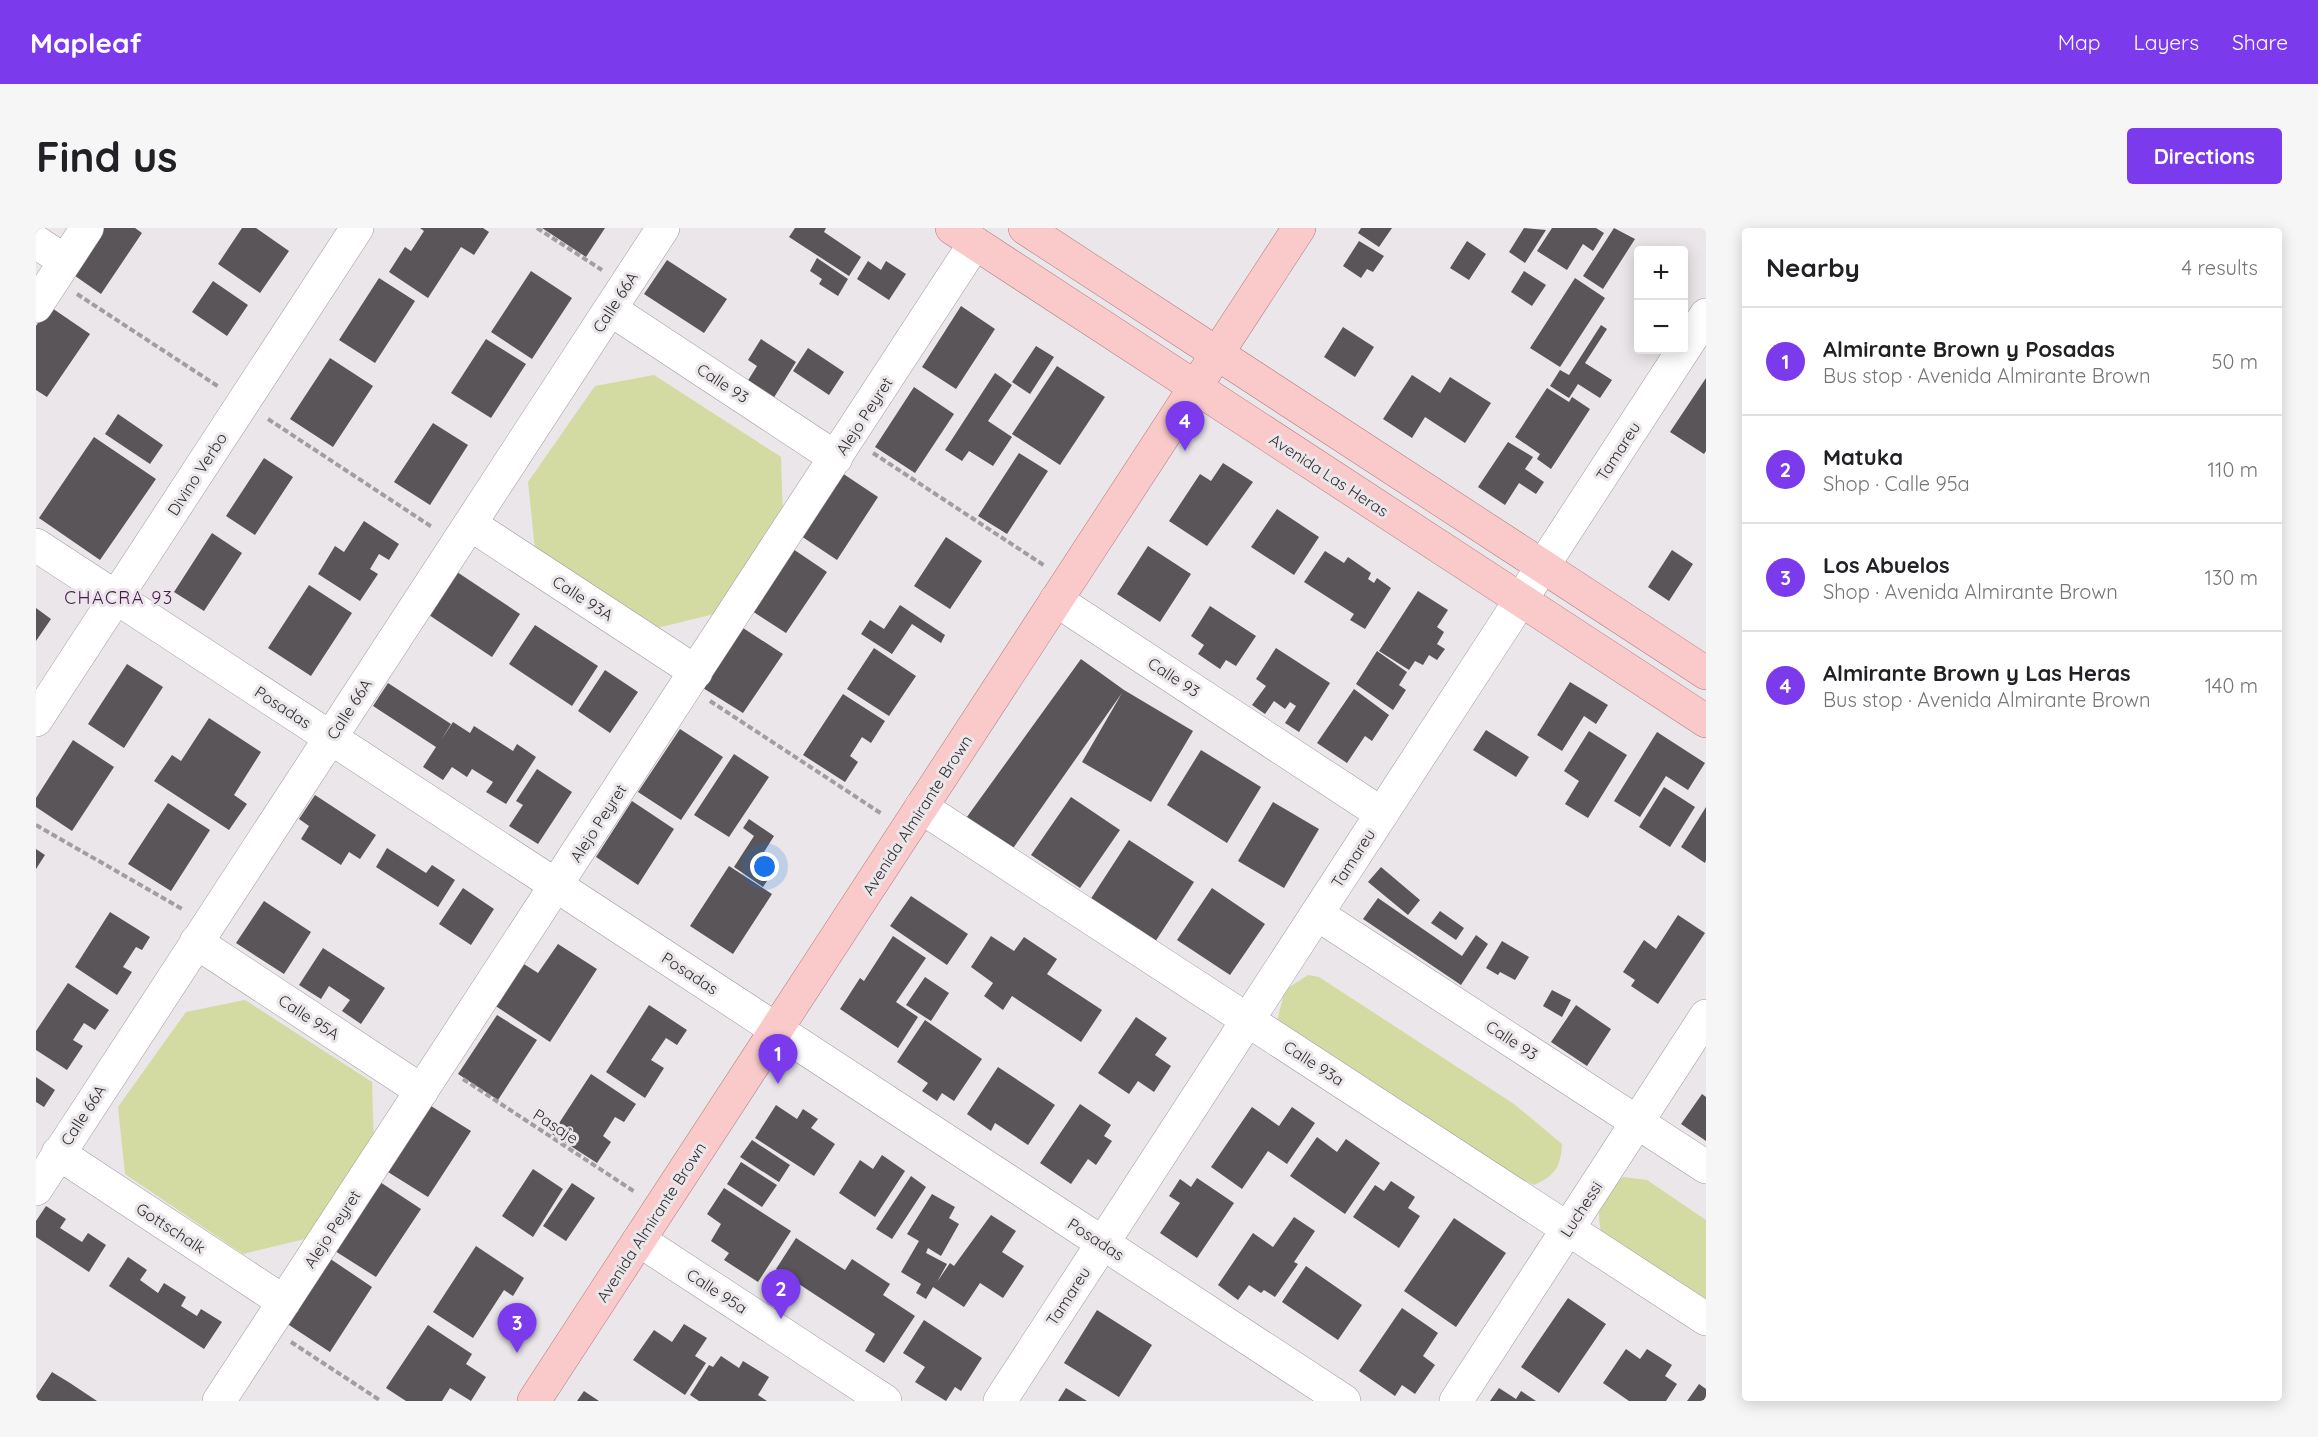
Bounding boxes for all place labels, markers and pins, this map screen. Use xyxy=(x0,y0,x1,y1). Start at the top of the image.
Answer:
pin: 4 xyxy=(1166,402,1204,451)
pin: 1 xyxy=(758,1034,798,1084)
pin: 2 xyxy=(762,1270,800,1319)
pin: 3 xyxy=(498,1304,536,1353)

